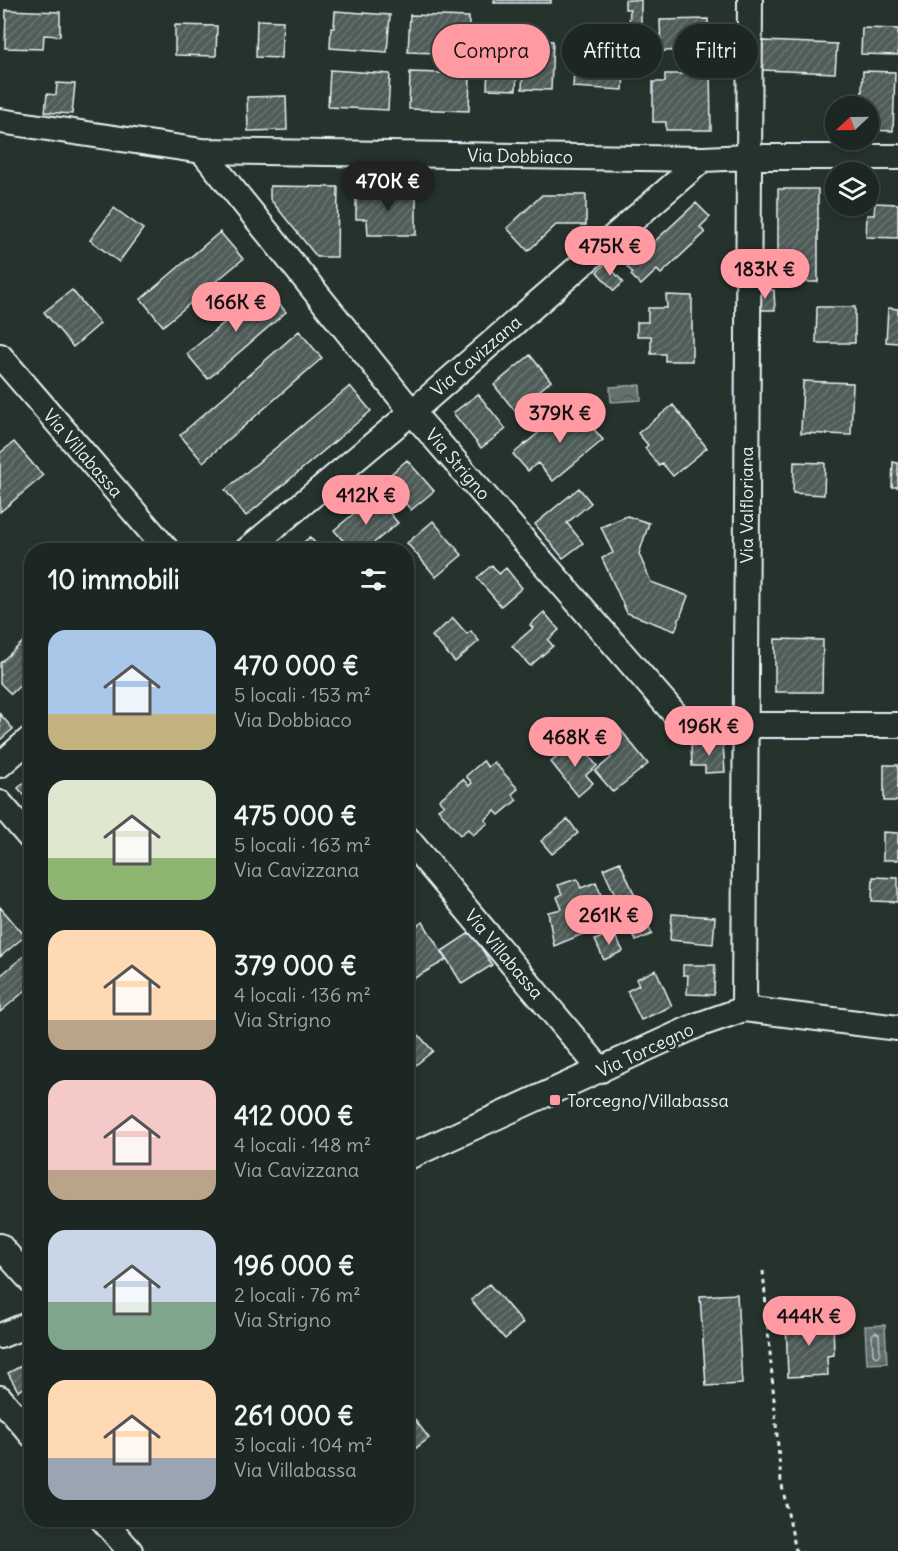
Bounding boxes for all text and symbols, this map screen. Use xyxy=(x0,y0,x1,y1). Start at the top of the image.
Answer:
chip: Compra xyxy=(432,24,550,78)
chip: Affitta xyxy=(562,24,662,78)
chip: Filtri xyxy=(674,24,758,78)
north arrow xyxy=(825,96,879,150)
map controls xyxy=(825,96,879,216)
street label: Via Dobbiaco xyxy=(467,144,573,168)
pin: 470K € xyxy=(339,161,437,212)
button: layers xyxy=(825,162,879,216)
text: 470K € xyxy=(356,168,420,193)
pin: 475K € xyxy=(561,226,659,277)
text: 475K € xyxy=(579,233,641,258)
pin: 183K € xyxy=(716,249,814,300)
text: 183K € xyxy=(735,256,795,281)
pin: 166K € xyxy=(187,282,285,333)
text: 166K € xyxy=(206,289,267,314)
street label: Via Cavizzana xyxy=(426,310,526,402)
pin: 379K € xyxy=(511,393,609,444)
text: 379K € xyxy=(529,400,591,425)
street label: Via Villabassa xyxy=(38,404,128,502)
street label: Via Strigno xyxy=(421,423,495,505)
street label: Via Valfloriana xyxy=(735,446,758,564)
pin: 412K € xyxy=(317,475,415,526)
text: 412K € xyxy=(336,482,396,507)
text: 10 immobili xyxy=(48,563,179,596)
icon: filters xyxy=(357,563,390,596)
text: 470 000 € xyxy=(234,649,359,682)
icon: home xyxy=(96,654,168,726)
text: 5 locali · 153 m² xyxy=(234,682,371,707)
pin: 196K € xyxy=(660,706,758,757)
text: Via Dobbiaco xyxy=(234,707,352,732)
text: 196K € xyxy=(679,713,739,738)
pin: 468K € xyxy=(526,717,624,768)
text: 468K € xyxy=(543,724,607,749)
text: 475 000 € xyxy=(234,799,357,832)
icon: home xyxy=(96,804,168,876)
text: 5 locali · 163 m² xyxy=(234,832,371,857)
text: Via Cavizzana xyxy=(234,857,359,882)
pin: 261K € xyxy=(560,895,658,946)
text: 261K € xyxy=(579,902,639,927)
street label: Via Villabassa xyxy=(460,904,548,1004)
text: 379 000 € xyxy=(234,949,357,982)
icon: home xyxy=(96,954,168,1026)
text: 4 locali · 136 m² xyxy=(234,982,371,1007)
text: Via Strigno xyxy=(234,1007,331,1032)
street label: Via Torcegno xyxy=(593,1017,697,1083)
place label: Torcegno/Villabassa xyxy=(567,1089,729,1112)
marker: Torcegno/Villabassa xyxy=(548,1093,562,1107)
text: 412 000 € xyxy=(234,1099,354,1132)
icon: home xyxy=(96,1104,168,1176)
text: 4 locali · 148 m² xyxy=(234,1132,371,1157)
text: Via Cavizzana xyxy=(234,1157,359,1182)
text: 196 000 € xyxy=(234,1249,355,1282)
icon: home xyxy=(96,1254,168,1326)
text: 2 locali · 76 m² xyxy=(234,1282,361,1307)
pin: 444K € xyxy=(760,1296,858,1347)
text: 444K € xyxy=(777,1303,841,1328)
text: Via Strigno xyxy=(234,1307,331,1332)
text: 261 000 € xyxy=(234,1399,354,1432)
icon: home xyxy=(96,1404,168,1476)
text: 3 locali · 104 m² xyxy=(234,1432,373,1457)
text: Via Villabassa xyxy=(234,1457,357,1482)

